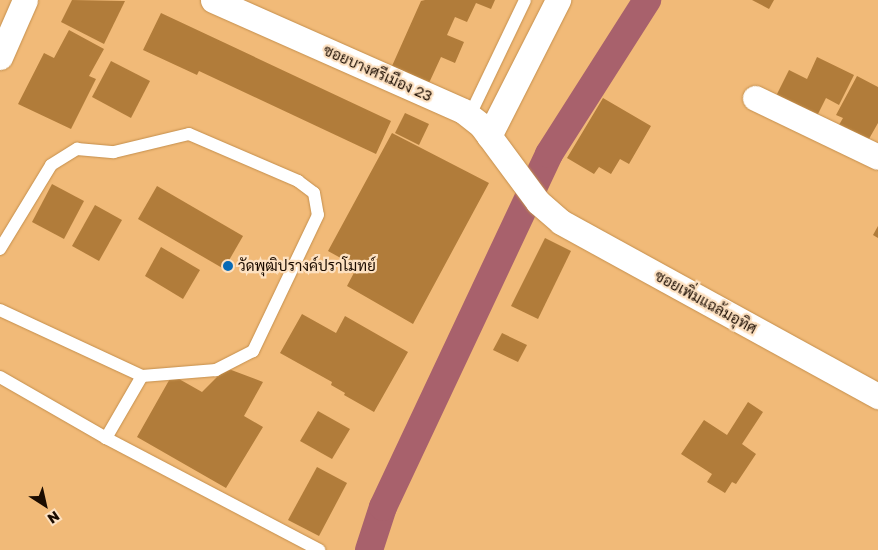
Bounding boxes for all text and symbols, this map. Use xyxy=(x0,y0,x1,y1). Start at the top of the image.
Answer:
street label: ซอยบางศรีเมือง 23 xyxy=(321,41,435,105)
place label: วัดพุฒิปรางค์ปราโมทย์ xyxy=(238,257,376,275)
marker: วัดพุฒิปรางค์ปราโมทย์ xyxy=(222,260,234,272)
street label: ซอยเพิ่มแฉล้มอุทิศ xyxy=(652,266,760,338)
north arrow xyxy=(20,480,70,530)
text: N xyxy=(45,508,63,528)

